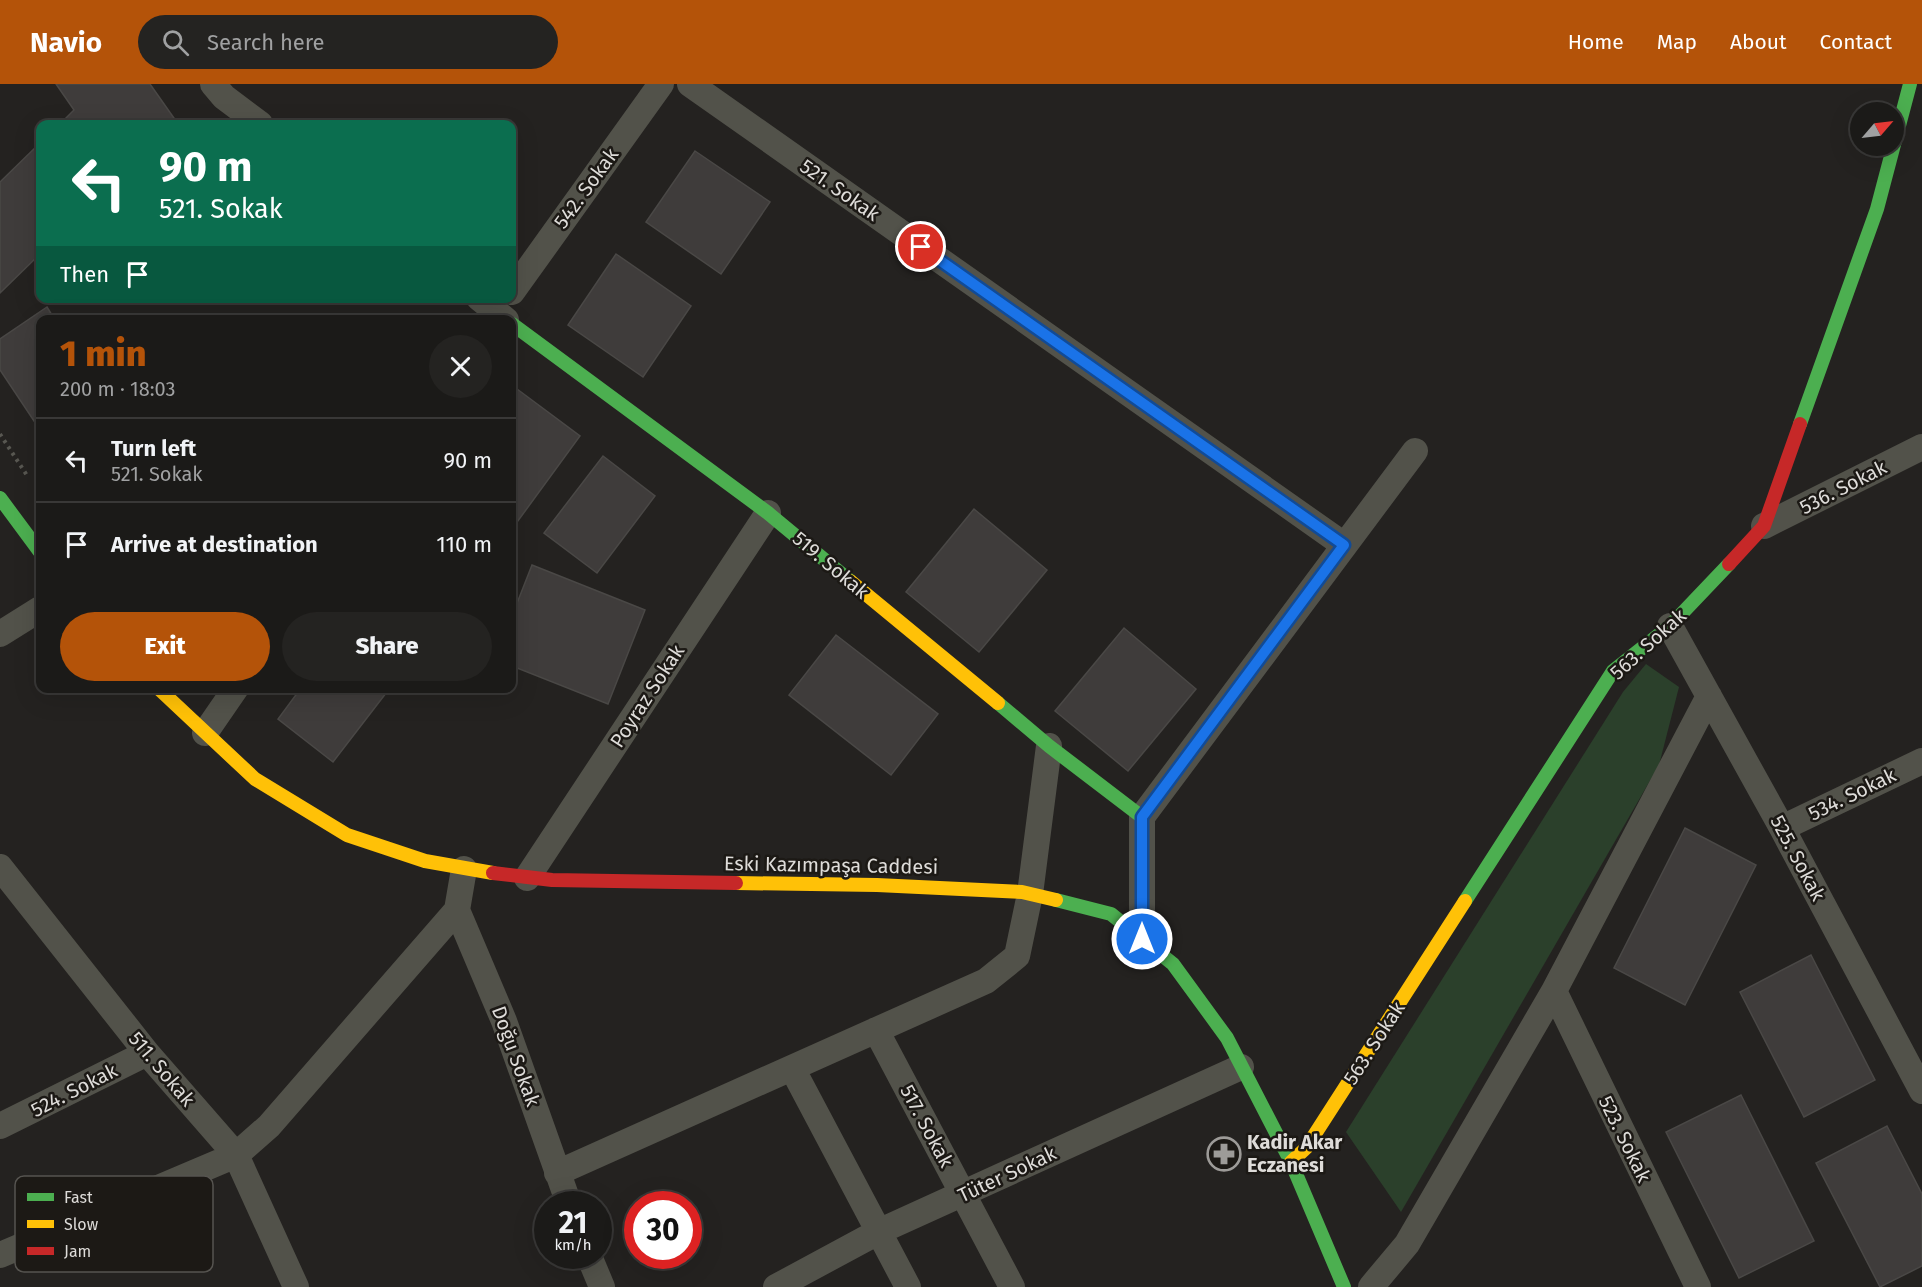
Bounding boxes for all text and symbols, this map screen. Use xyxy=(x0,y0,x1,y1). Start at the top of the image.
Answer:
search box xyxy=(138,15,558,69)
text: Navio xyxy=(30,26,102,59)
icon: search xyxy=(159,26,192,59)
text: Search here xyxy=(207,29,325,56)
text: Home xyxy=(1568,29,1624,55)
text: Map xyxy=(1657,29,1697,55)
text: About xyxy=(1730,29,1787,55)
text: Contact xyxy=(1820,29,1892,55)
north arrow xyxy=(1850,102,1904,156)
map controls xyxy=(1850,102,1904,156)
text: 90 m xyxy=(159,142,253,192)
street label: 542. Sokak xyxy=(549,142,624,233)
icon: left xyxy=(60,144,138,222)
street label: 521. Sokak xyxy=(796,154,885,227)
text: 521. Sokak xyxy=(159,193,283,225)
pin xyxy=(895,221,946,272)
icon: arrive xyxy=(904,230,937,263)
icon: arrive xyxy=(121,258,154,291)
text: Then xyxy=(60,261,109,288)
text: 1 min xyxy=(60,332,146,376)
button: close xyxy=(429,335,492,398)
text: 200 m · 18:03 xyxy=(60,377,175,401)
text: Turn left xyxy=(111,435,196,462)
icon: left xyxy=(60,444,93,477)
text: 90 m xyxy=(443,447,492,474)
street label: 536. Sokak xyxy=(1796,455,1891,519)
text: 521. Sokak xyxy=(111,462,203,486)
street label: 519. Sokak xyxy=(788,526,874,604)
icon: arrive xyxy=(60,528,93,561)
text: Arrive at destination xyxy=(111,531,318,558)
text: 110 m xyxy=(436,531,492,558)
street label: 563. Sokak xyxy=(1605,603,1692,684)
button: Exit xyxy=(60,612,270,681)
button: Share xyxy=(282,612,492,681)
street label: Poyraz Sokak xyxy=(605,639,690,752)
street label: 534. Sokak xyxy=(1804,762,1900,825)
street label: 525. Sokak xyxy=(1765,811,1831,906)
street label: Eski Kazımpaşa Caddesi xyxy=(724,851,938,880)
position arrow xyxy=(1110,907,1174,971)
street label: 563. Sokak xyxy=(1338,996,1410,1089)
street label: Doğu Sokak xyxy=(487,1002,546,1110)
street label: 511. Sokak xyxy=(124,1027,201,1112)
street label: 524. Sokak xyxy=(27,1058,122,1122)
street label: 517. Sokak xyxy=(895,1081,959,1172)
street label: 523. Sokak xyxy=(1594,1092,1657,1187)
place label: Kadir Akar Eczanesi xyxy=(1247,1130,1343,1177)
pharmacy icon: Kadir Akar Eczanesi xyxy=(1206,1136,1242,1172)
street label: Tüter Sokak xyxy=(954,1140,1061,1207)
legend xyxy=(15,1176,213,1272)
text: Fast xyxy=(64,1188,93,1207)
speed limit sign: 30 xyxy=(624,1191,702,1269)
text: 21 xyxy=(559,1205,587,1241)
text: Slow xyxy=(64,1215,99,1234)
text: km/h xyxy=(554,1236,592,1254)
text: Jam xyxy=(64,1242,91,1261)

